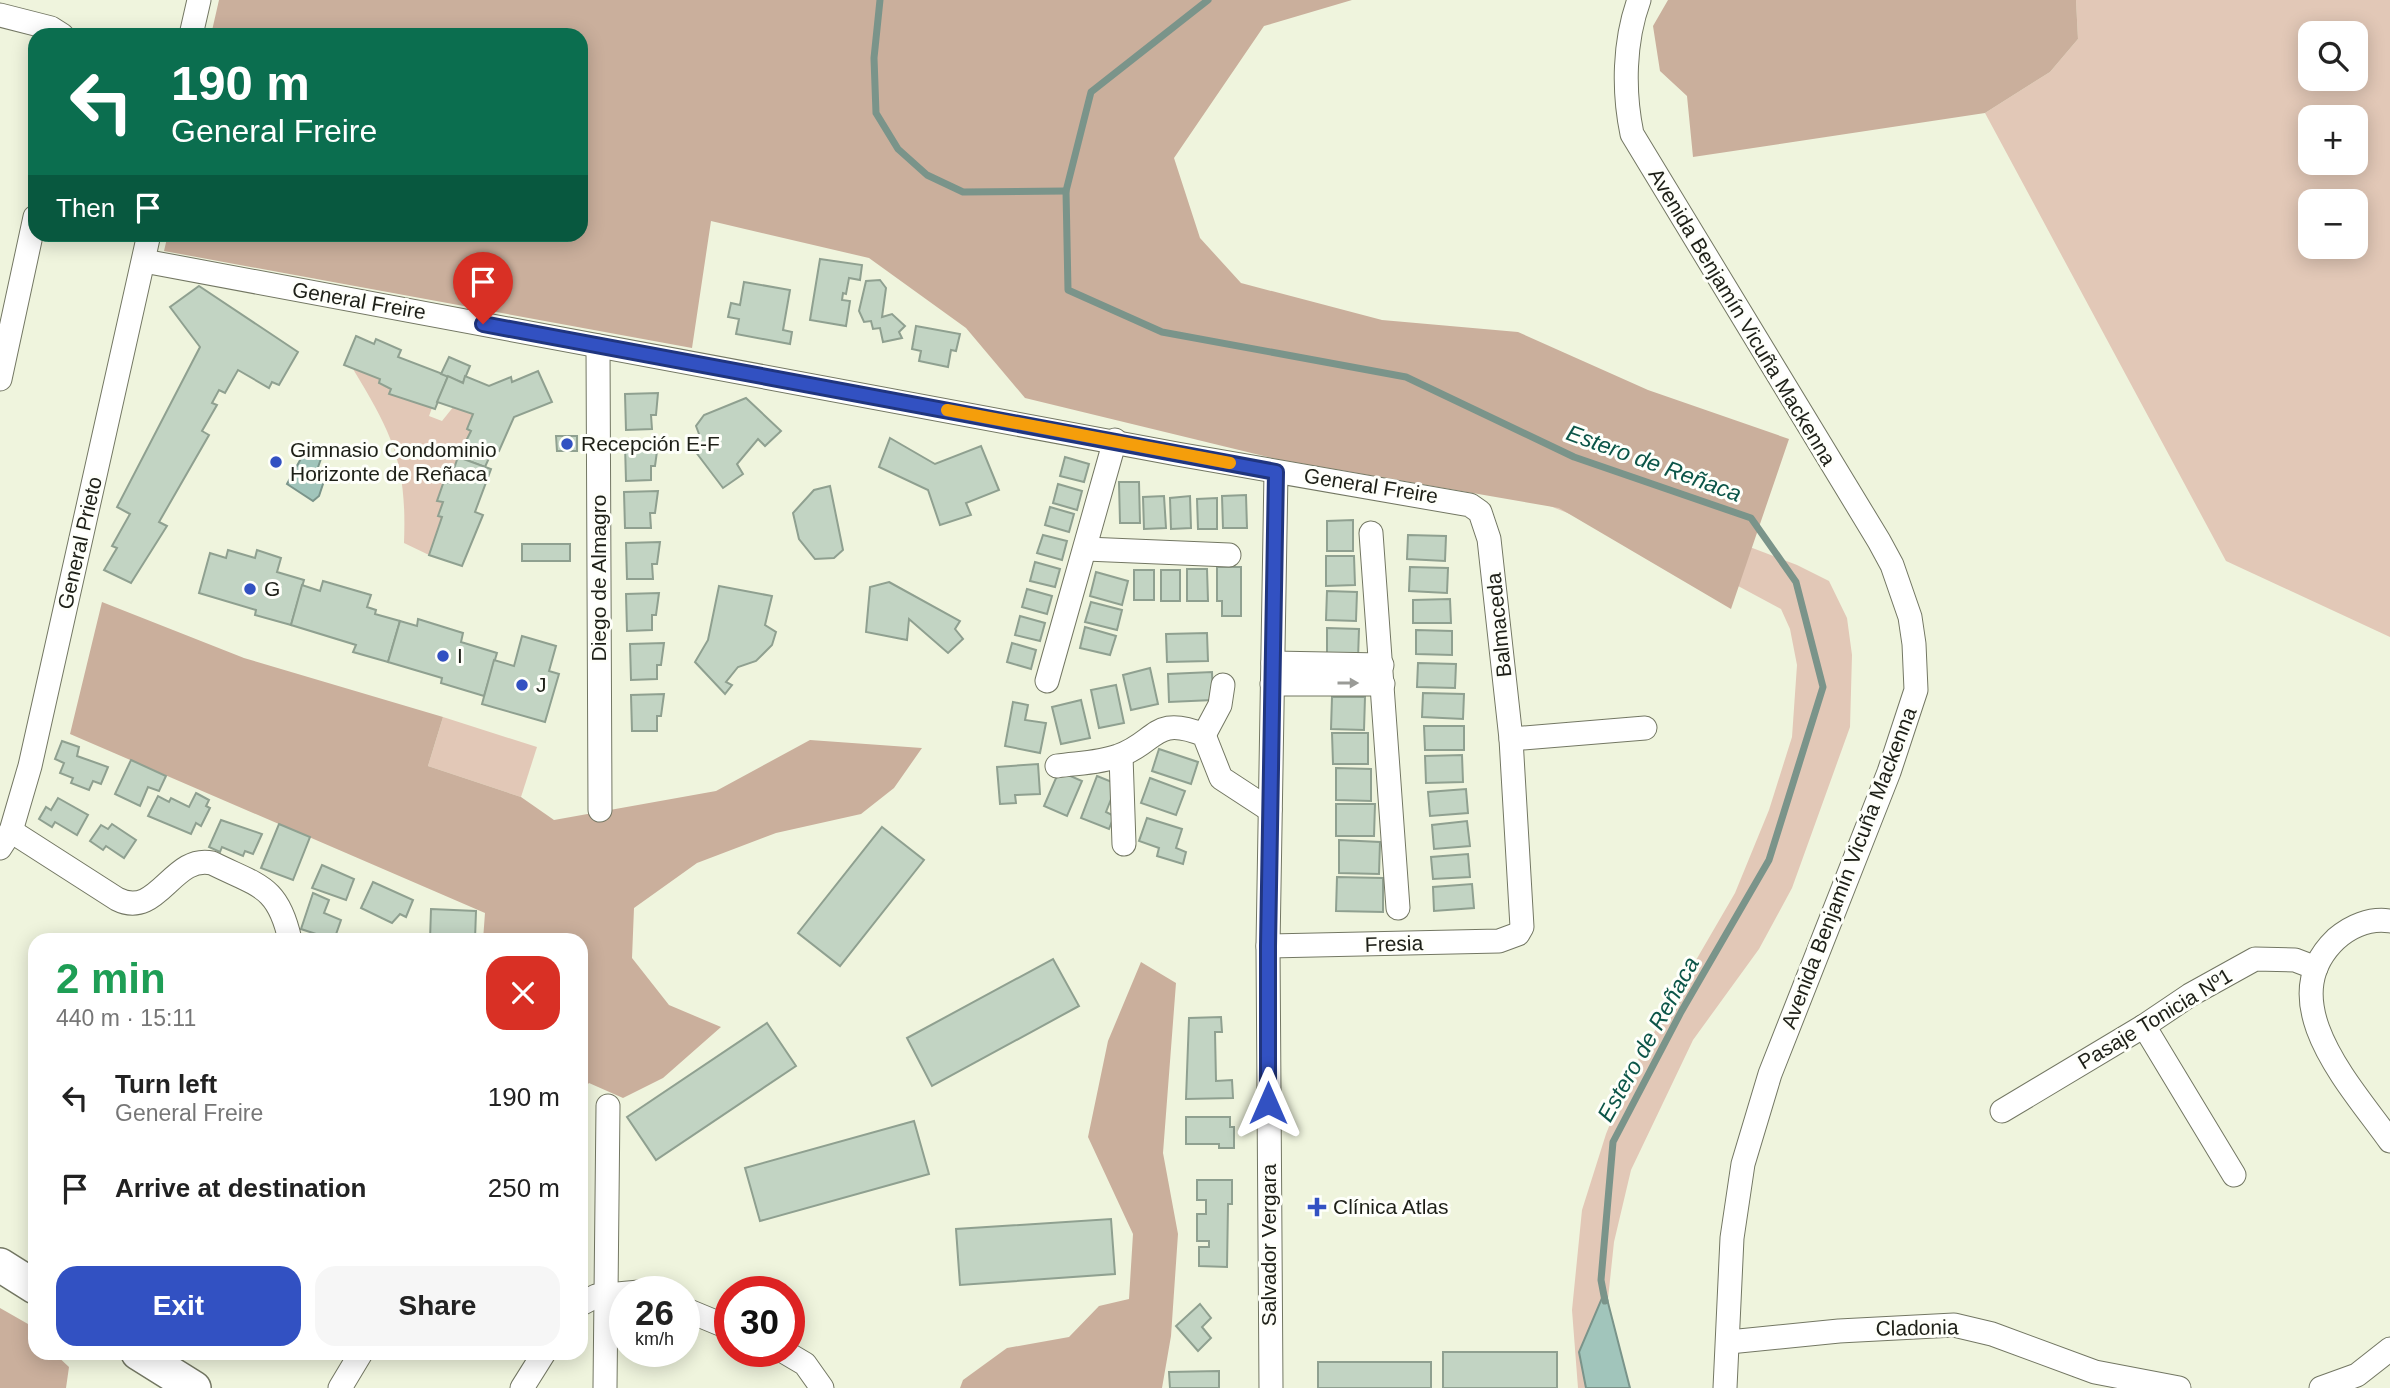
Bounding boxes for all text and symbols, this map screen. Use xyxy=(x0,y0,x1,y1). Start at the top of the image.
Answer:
map controls xyxy=(2298,21,2368,259)
button: search xyxy=(2298,21,2368,91)
icon: left xyxy=(56,56,147,147)
text: 190 m xyxy=(171,56,310,110)
button: + xyxy=(2298,105,2368,175)
text: General Freire xyxy=(171,113,377,149)
street label: Avenida Benjamín Vicuña Mackenna xyxy=(1644,164,1841,470)
icon: arrive xyxy=(129,189,167,227)
button: − xyxy=(2298,189,2368,259)
text: Then xyxy=(56,193,115,223)
pin xyxy=(453,252,513,324)
icon: arrive xyxy=(464,263,502,301)
street label: General Freire xyxy=(290,277,428,324)
water label: Estero de Reñaca xyxy=(1563,419,1745,507)
place label: Recepción E-F xyxy=(581,432,720,455)
marker: Recepción E-F xyxy=(559,436,575,452)
place label: Gimnasio Condominio Horizonte de Reñaca xyxy=(290,438,497,485)
marker: Gimnasio Condominio Horizonte de Reñaca xyxy=(268,454,284,470)
street label: General Freire xyxy=(1302,464,1440,507)
street label: General Prieto xyxy=(53,474,106,611)
street label: Diego de Almagro xyxy=(587,495,610,661)
street label: Balmaceda xyxy=(1482,571,1515,678)
place label: G xyxy=(264,577,280,600)
marker: G xyxy=(242,581,258,597)
place label: I xyxy=(457,644,463,667)
marker: I xyxy=(435,648,451,664)
place label: J xyxy=(536,673,547,696)
marker: J xyxy=(514,677,530,693)
one-way arrow xyxy=(1337,678,1359,689)
street label: Avenida Benjamín Vicuña Mackenna xyxy=(1776,704,1921,1032)
street label: Fresia xyxy=(1364,931,1424,956)
water label: Estero de Reñaca xyxy=(1592,952,1704,1126)
text: 2 min xyxy=(56,955,166,1002)
button: close xyxy=(486,956,560,1030)
street label: Pasaje Tonicia Nº1 xyxy=(2074,964,2236,1074)
text: 440 m · 15:11 xyxy=(56,1005,196,1031)
position arrow xyxy=(1231,1066,1305,1140)
text: Turn left xyxy=(115,1069,217,1099)
icon: left xyxy=(56,1079,94,1117)
text: 190 m xyxy=(488,1082,560,1112)
text: General Freire xyxy=(115,1100,263,1126)
street label: Salvador Vergara xyxy=(1257,1164,1280,1326)
icon: arrive xyxy=(56,1170,94,1208)
text: Arrive at destination xyxy=(115,1173,366,1203)
text: 250 m xyxy=(488,1173,560,1203)
place label: Clínica Atlas xyxy=(1333,1195,1449,1218)
marker: Clínica Atlas xyxy=(1307,1197,1327,1217)
button: Exit xyxy=(56,1266,301,1346)
button: Share xyxy=(315,1266,560,1346)
speed limit sign: 30 xyxy=(714,1276,805,1367)
text: 26 xyxy=(635,1293,674,1332)
street label: Cladonia xyxy=(1875,1315,1959,1340)
text: km/h xyxy=(635,1329,674,1349)

